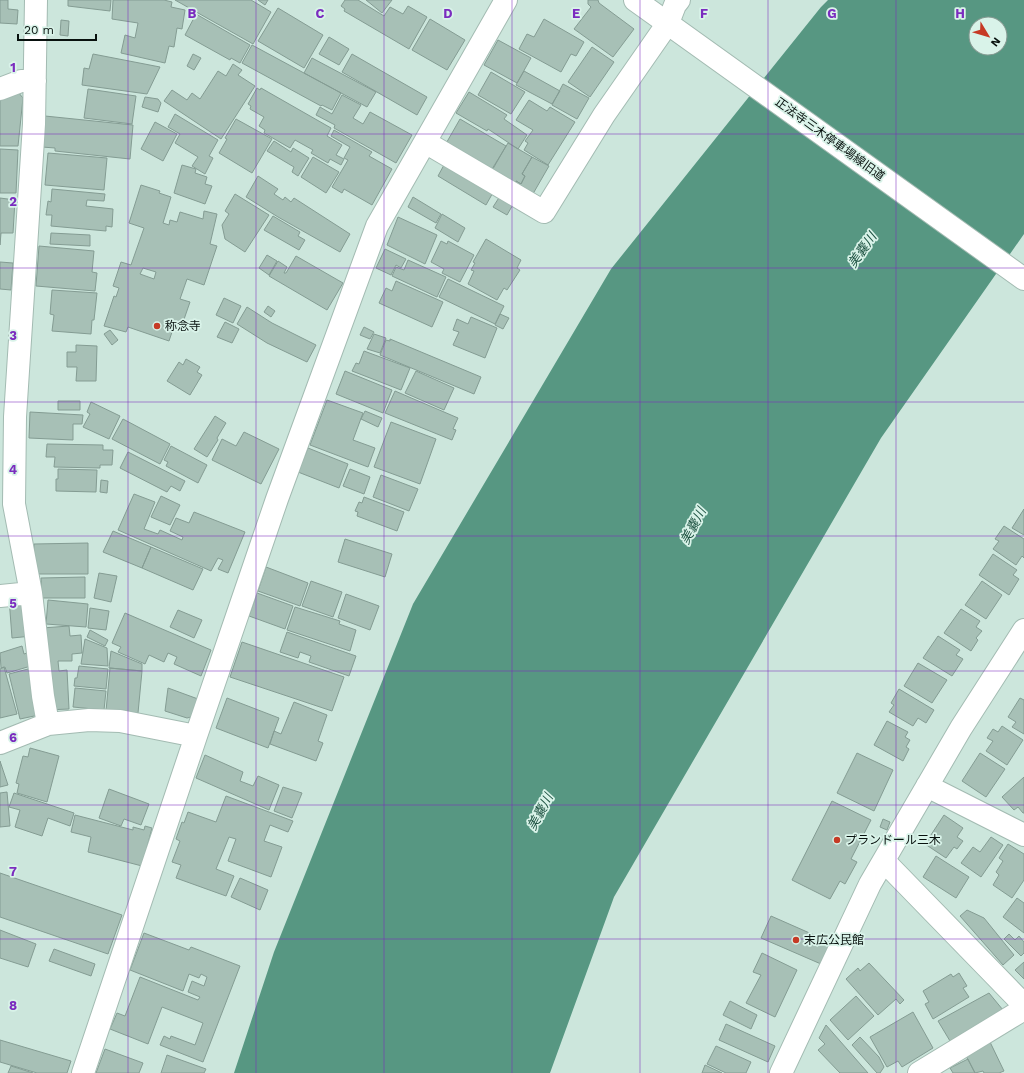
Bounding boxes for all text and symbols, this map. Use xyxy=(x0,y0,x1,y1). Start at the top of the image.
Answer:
text: B xyxy=(188,6,197,21)
text: C xyxy=(316,6,325,21)
text: D xyxy=(443,6,453,21)
text: E xyxy=(572,6,580,21)
text: F xyxy=(700,6,708,21)
text: G xyxy=(827,6,837,21)
text: H xyxy=(955,6,965,21)
scale bar xyxy=(18,16,96,42)
north arrow xyxy=(968,16,1008,56)
text: 20 m xyxy=(24,23,54,37)
text: N xyxy=(988,35,1003,49)
text: 1 xyxy=(10,60,16,75)
street label: 正法寺三木停車場線旧道 xyxy=(772,95,888,183)
text: 2 xyxy=(9,194,17,209)
water label: 美嚢川 xyxy=(845,228,880,270)
place label: 称念寺 xyxy=(165,319,201,333)
marker: 称念寺 xyxy=(152,321,162,331)
text: 3 xyxy=(9,328,17,343)
text: 4 xyxy=(9,462,18,477)
water label: 美嚢川 xyxy=(677,504,710,547)
text: 5 xyxy=(9,596,17,611)
text: 6 xyxy=(9,730,17,745)
water label: 美嚢川 xyxy=(524,790,557,833)
place label: プランドール三木 xyxy=(845,833,941,847)
marker: プランドール三木 xyxy=(832,835,842,845)
text: 7 xyxy=(9,864,17,879)
place label: 末広公民館 xyxy=(804,933,864,947)
marker: 末広公民館 xyxy=(791,935,801,945)
text: 8 xyxy=(9,998,17,1013)

